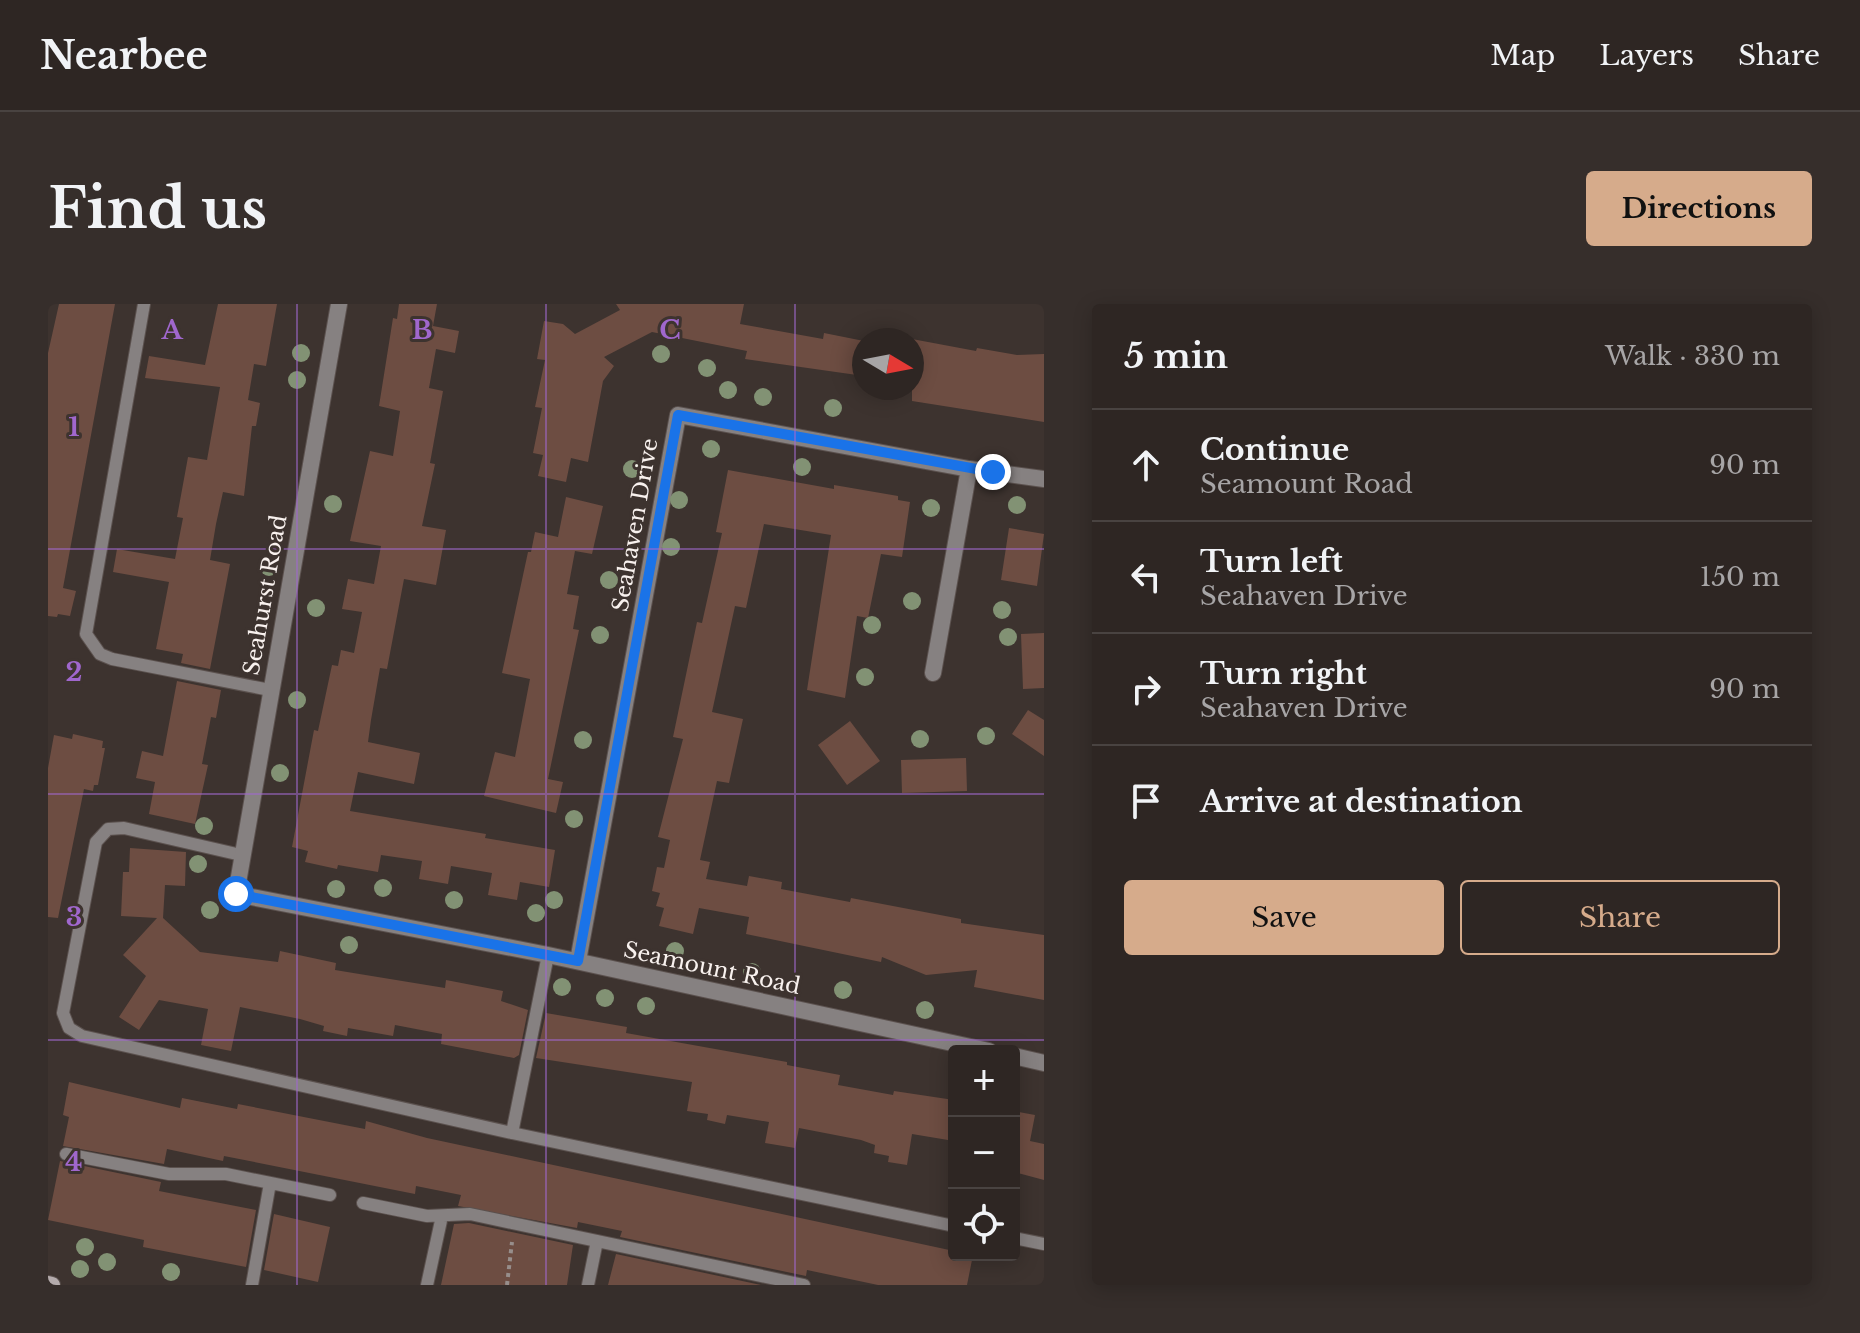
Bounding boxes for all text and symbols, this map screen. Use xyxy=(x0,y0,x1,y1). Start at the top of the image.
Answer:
text: Nearbee xyxy=(40,32,208,79)
text: Map xyxy=(1490,38,1555,73)
text: Layers xyxy=(1599,38,1694,73)
text: Share xyxy=(1738,38,1820,73)
button: Directions xyxy=(1586,171,1812,246)
text: Find us xyxy=(48,174,267,243)
text: A xyxy=(160,314,183,346)
text: B xyxy=(412,314,432,346)
text: C xyxy=(659,314,681,346)
north arrow xyxy=(852,328,924,400)
text: 5 min xyxy=(1124,335,1228,377)
text: Walk · 330 m xyxy=(1605,340,1780,372)
text: 1 xyxy=(68,411,80,443)
text: Continue xyxy=(1200,431,1349,468)
street label: Seahaven Drive xyxy=(606,436,664,614)
icon: ahead xyxy=(1124,443,1168,487)
text: 90 m xyxy=(1709,449,1780,481)
route end xyxy=(975,454,1011,490)
text: Seamount Road xyxy=(1200,468,1413,500)
street label: Seahurst Road xyxy=(238,512,292,677)
text: Turn left xyxy=(1200,543,1343,580)
icon: left xyxy=(1124,555,1168,599)
text: 150 m xyxy=(1700,561,1780,593)
text: Seahaven Drive xyxy=(1200,580,1408,612)
text: Turn right xyxy=(1200,655,1367,692)
text: 2 xyxy=(66,656,82,688)
icon: right xyxy=(1124,667,1168,711)
text: 90 m xyxy=(1709,673,1780,705)
text: Seahaven Drive xyxy=(1200,692,1408,724)
icon: arrive xyxy=(1124,779,1168,823)
text: Arrive at destination xyxy=(1200,783,1523,820)
route start xyxy=(218,876,254,912)
button: Save xyxy=(1124,880,1444,955)
button: Share xyxy=(1460,880,1780,955)
text: 3 xyxy=(66,901,82,933)
street label: Seamount Road xyxy=(621,936,803,1000)
map controls xyxy=(948,1045,1020,1261)
button: + xyxy=(948,1045,1020,1117)
button: − xyxy=(948,1117,1020,1189)
text: 4 xyxy=(65,1146,83,1178)
button: locate xyxy=(948,1189,1020,1261)

